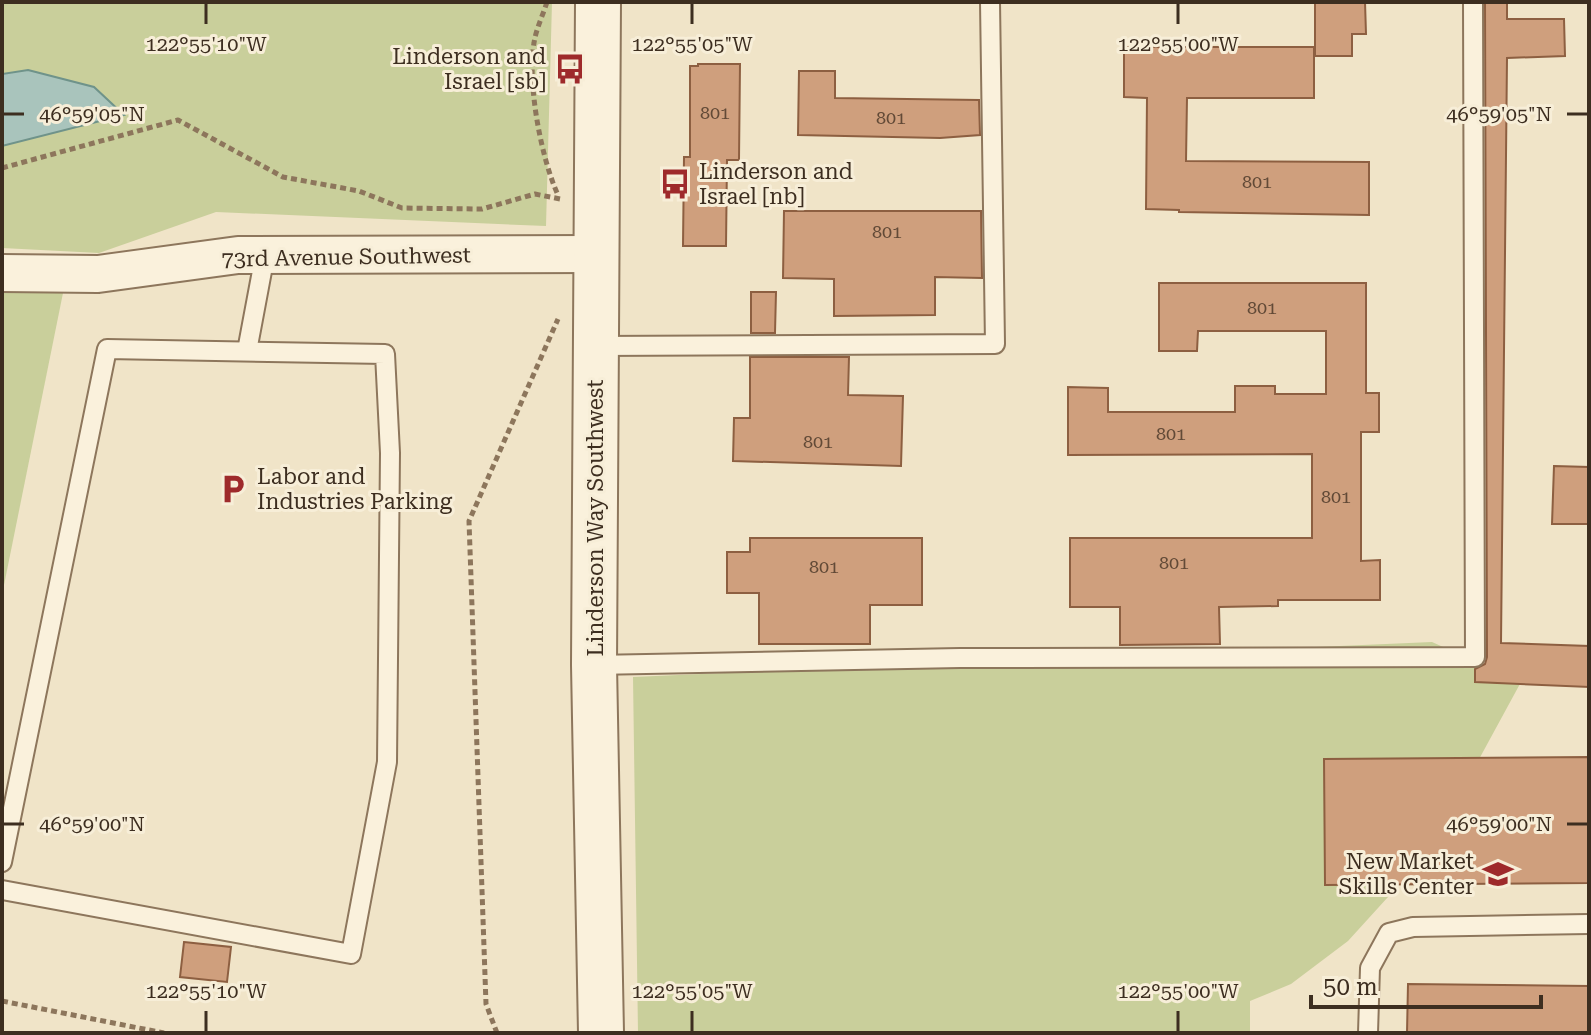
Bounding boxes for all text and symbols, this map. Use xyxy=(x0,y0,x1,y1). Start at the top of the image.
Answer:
text: 122°55'10"W xyxy=(145,32,267,56)
text: 122°55'05"W xyxy=(631,32,753,56)
text: 122°55'00"W xyxy=(1117,32,1239,56)
place label: Linderson and Israel [sb] xyxy=(392,44,546,94)
bus stop icon: Linderson and Israel [sb] xyxy=(553,52,587,86)
text: 46°59'05"N xyxy=(39,102,145,126)
house number: 801 xyxy=(700,102,730,123)
text: 46°59'05"N xyxy=(1446,102,1552,126)
house number: 801 xyxy=(876,107,906,128)
place label: Linderson and Israel [nb] xyxy=(699,159,853,209)
bus stop icon: Linderson and Israel [nb] xyxy=(658,167,692,201)
house number: 801 xyxy=(1242,171,1272,192)
house number: 801 xyxy=(872,221,902,242)
street label: 73rd Avenue Southwest xyxy=(221,242,471,272)
house number: 801 xyxy=(1247,297,1277,318)
street label: Linderson Way Southwest xyxy=(583,380,608,656)
house number: 801 xyxy=(1156,423,1186,444)
house number: 801 xyxy=(803,431,833,452)
place label: Labor and Industries Parking xyxy=(257,464,453,514)
parking icon: Labor and Industries Parking xyxy=(216,472,250,506)
house number: 801 xyxy=(1321,486,1351,507)
house number: 801 xyxy=(1159,552,1189,573)
house number: 801 xyxy=(809,556,839,577)
text: 46°59'00"N xyxy=(39,812,145,836)
text: 46°59'00"N xyxy=(1446,812,1552,836)
place label: New Market Skills Center xyxy=(1338,849,1474,899)
school or university icon: New Market Skills Center xyxy=(1481,857,1515,891)
scale bar xyxy=(1311,959,1541,1009)
text: 50 m xyxy=(1323,973,1378,1001)
text: 122°55'10"W xyxy=(145,979,267,1003)
text: 122°55'05"W xyxy=(631,979,753,1003)
text: 122°55'00"W xyxy=(1117,979,1239,1003)

